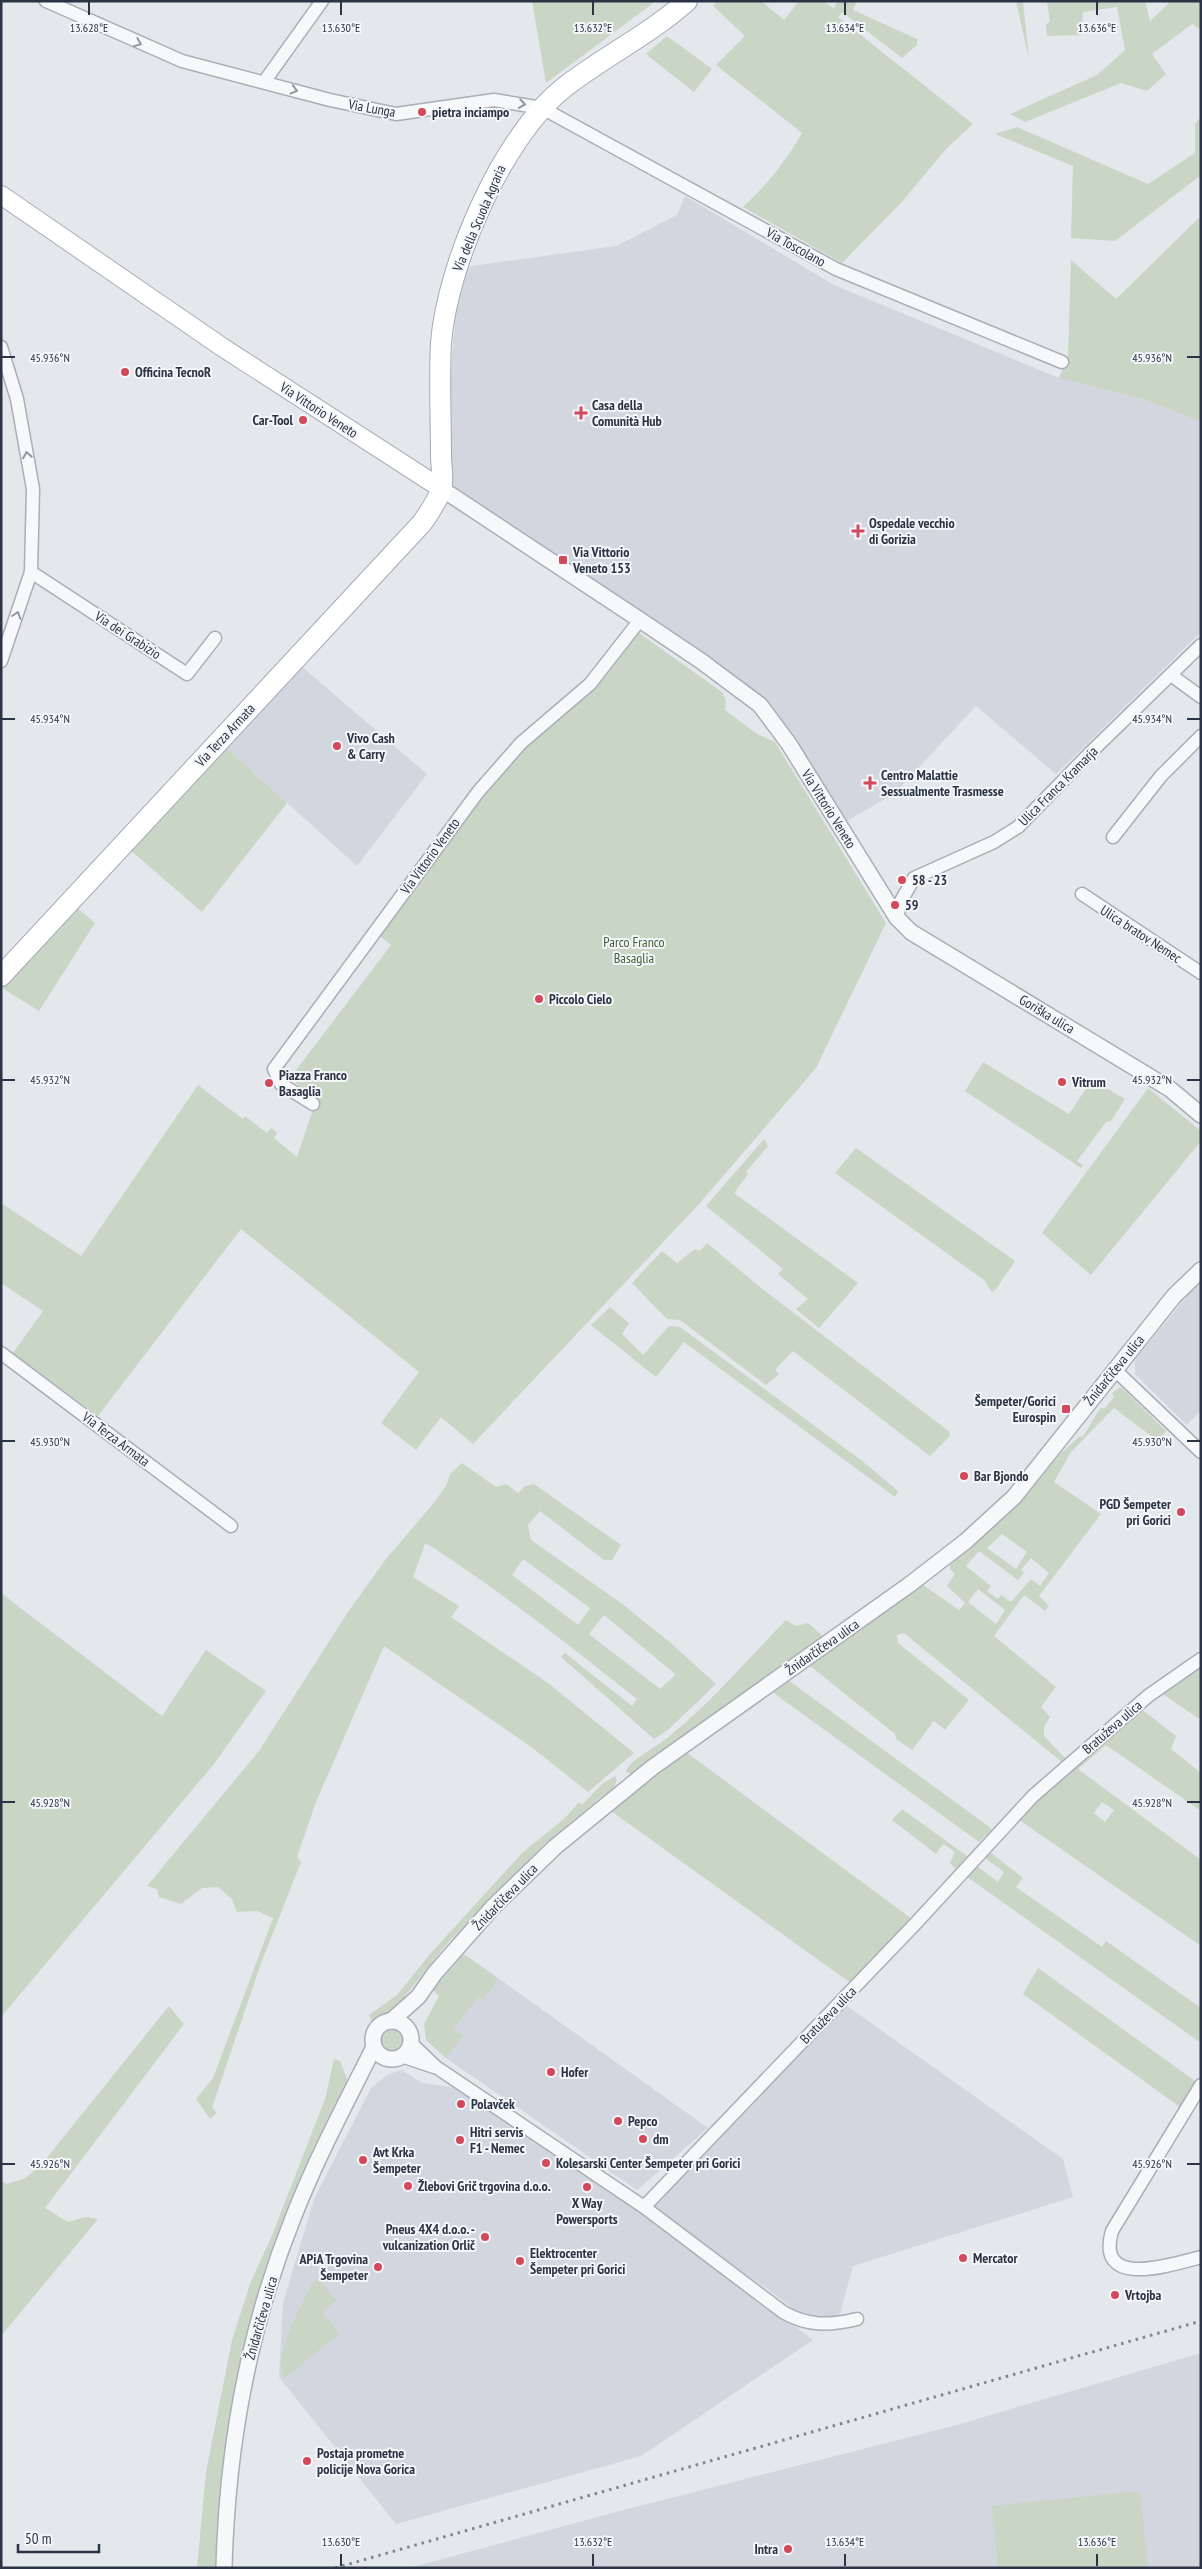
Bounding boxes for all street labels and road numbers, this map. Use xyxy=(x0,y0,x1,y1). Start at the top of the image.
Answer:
street label: Via Lunga xyxy=(346,95,397,121)
street label: Via della Scuola Agraria xyxy=(448,162,510,275)
street label: Via Toscolano xyxy=(762,223,829,271)
street label: Via Vittorio Veneto xyxy=(276,377,362,442)
street label: Via dei Grabizio xyxy=(91,606,165,663)
street label: Via Terza Armata xyxy=(190,700,259,771)
street label: Ulica Franca Kramarja xyxy=(1014,742,1102,830)
street label: Via Vittorio Veneto xyxy=(797,765,860,852)
street label: Via Vittorio Veneto xyxy=(396,814,464,898)
street label: Ulica bratov Nemec xyxy=(1097,901,1185,967)
street label: Goriška ulica xyxy=(1016,990,1078,1038)
street label: Žnidarčičeva ulica xyxy=(1080,1331,1148,1409)
street label: Via Terza Armata xyxy=(78,1407,153,1470)
street label: Žnidarčičeva ulica xyxy=(782,1615,862,1679)
street label: Bratuževa ulica xyxy=(1078,1696,1146,1758)
street label: Žnidarčičeva ulica xyxy=(469,1860,541,1934)
street label: Bratuževa ulica xyxy=(796,1982,860,2048)
street label: Žnidarčičeva ulica xyxy=(241,2274,281,2362)

